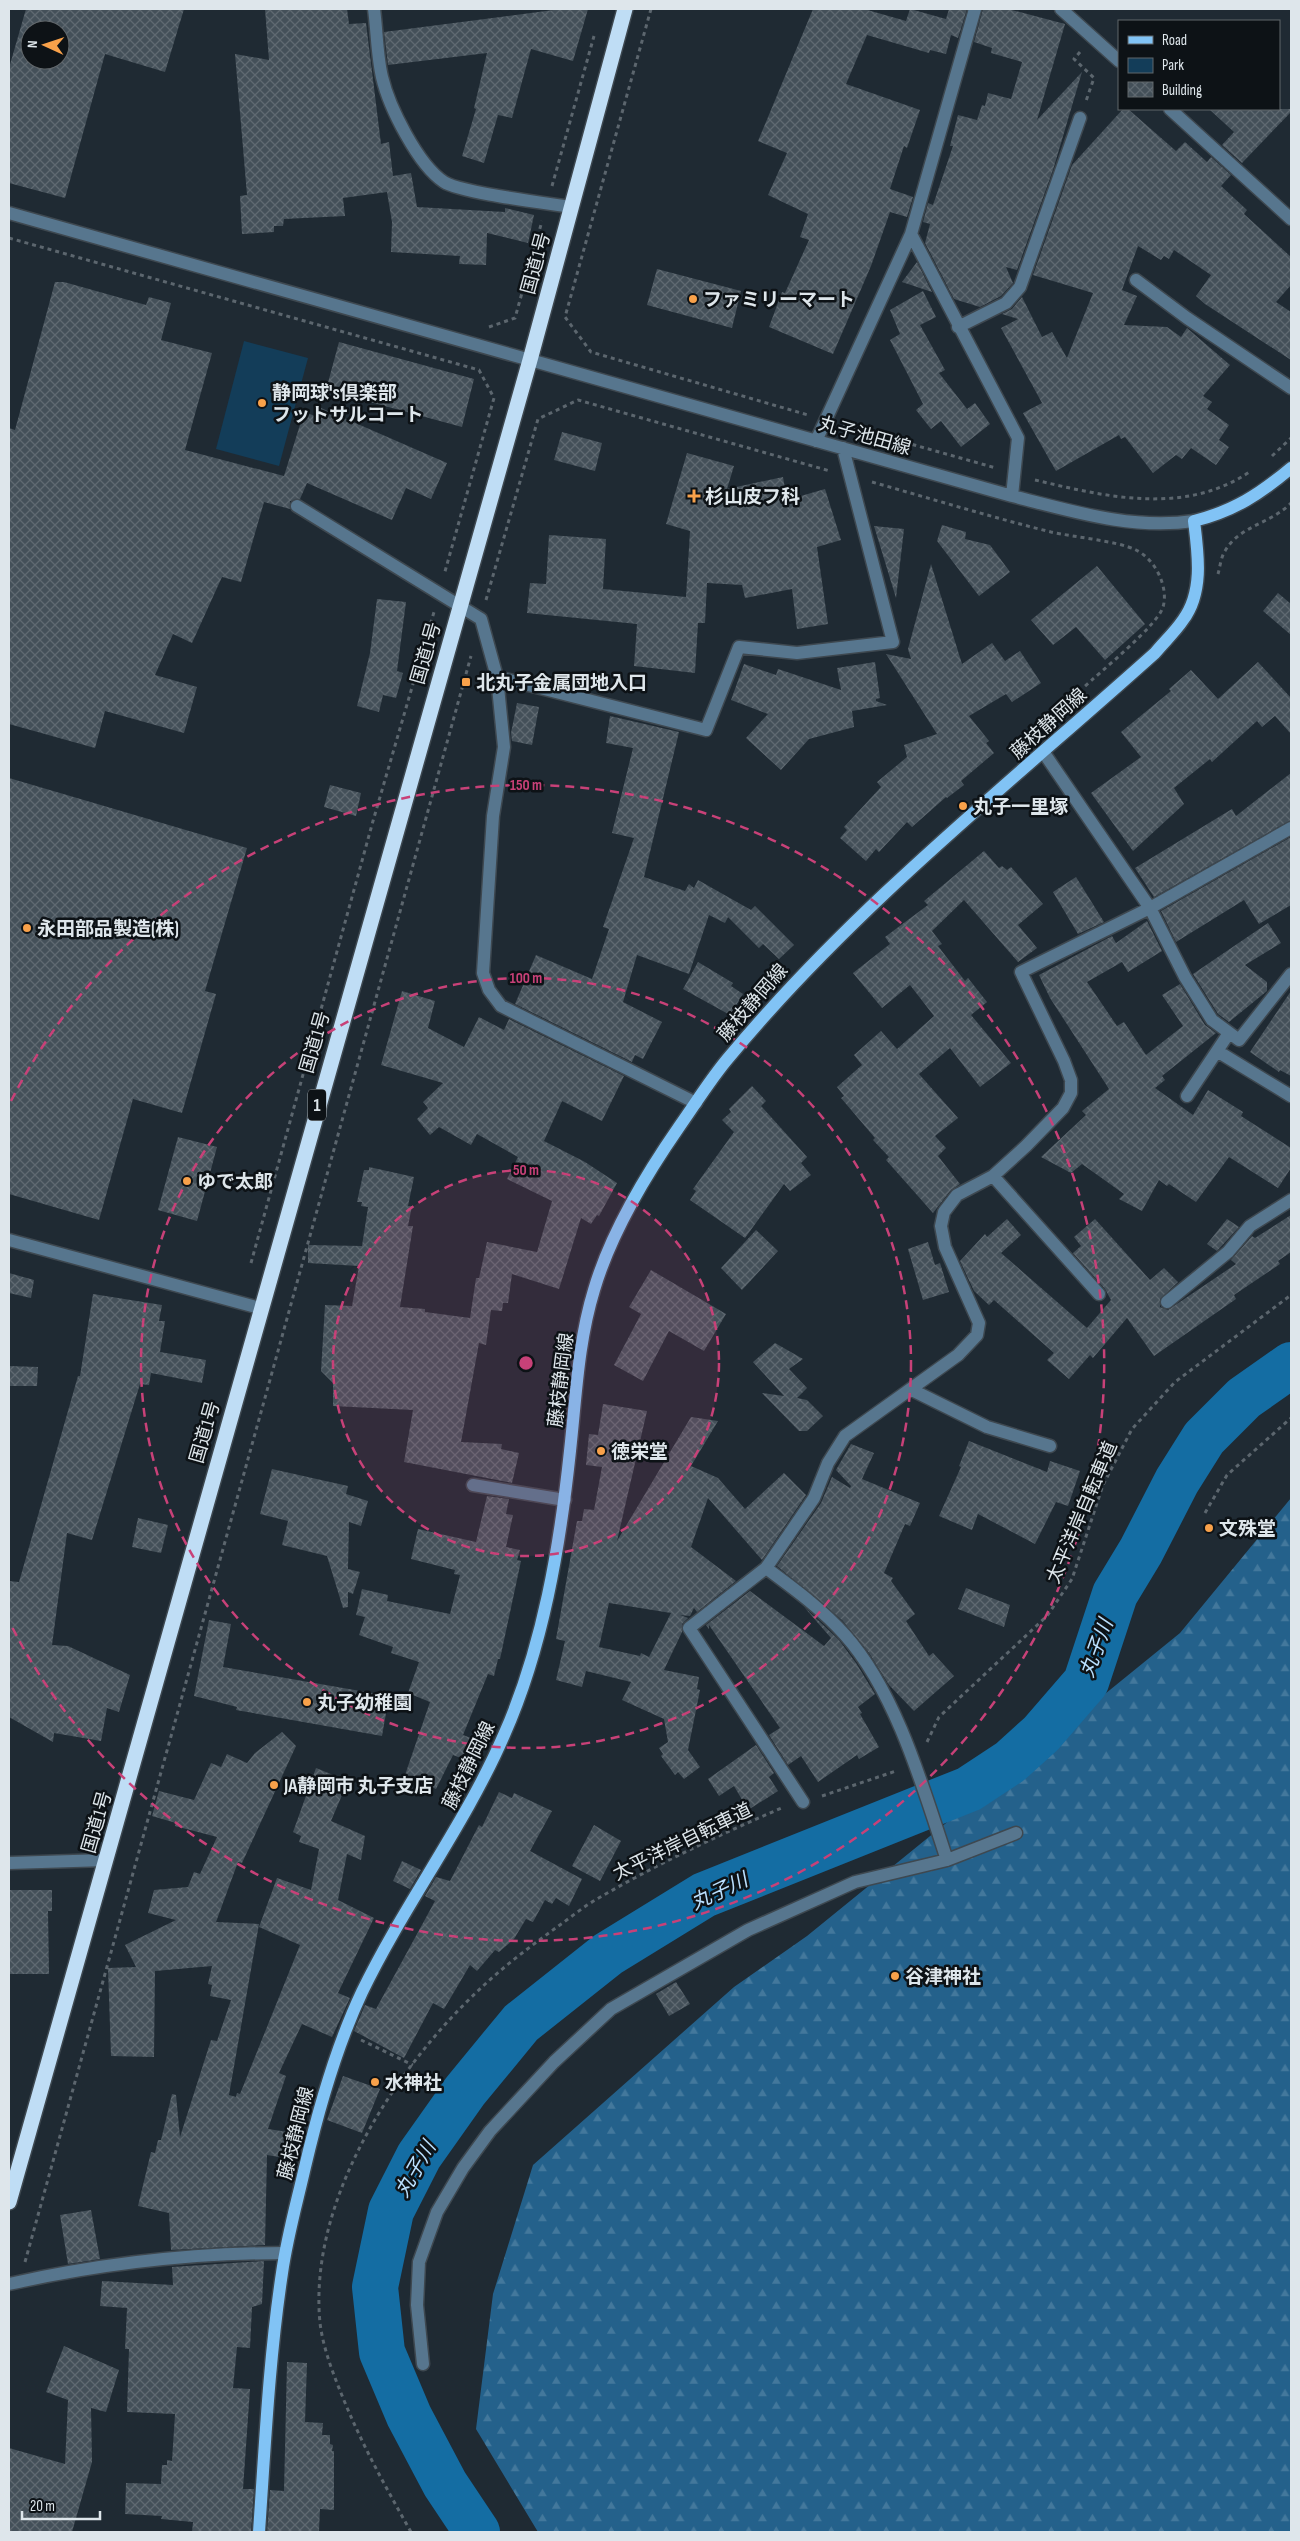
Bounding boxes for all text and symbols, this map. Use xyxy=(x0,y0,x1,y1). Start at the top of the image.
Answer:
north arrow xyxy=(20,20,70,70)
legend xyxy=(1118,20,1280,110)
text: Road xyxy=(1162,31,1187,50)
text: N xyxy=(24,40,41,49)
text: Park xyxy=(1162,56,1184,75)
text: Building xyxy=(1162,81,1202,100)
street label: 国道1号 xyxy=(517,230,556,297)
place label: ファミリーマート xyxy=(703,289,855,312)
marker: ファミリーマート xyxy=(687,293,699,305)
place label: 静岡球's倶楽部 フットサルコート xyxy=(272,382,424,427)
marker: 静岡球's倶楽部 フットサルコート xyxy=(256,397,268,409)
street label: 丸子池田線 xyxy=(816,412,913,461)
place label: 杉山皮フ科 xyxy=(705,486,800,509)
marker: 杉山皮フ科 xyxy=(687,489,701,503)
street label: 国道1号 xyxy=(407,620,446,687)
place label: 北丸子金属団地入口 xyxy=(476,672,647,695)
marker: 北丸子金属団地入口 xyxy=(460,676,472,688)
street label: 藤枝静岡線 xyxy=(1006,684,1092,764)
text: 150 m xyxy=(510,776,542,795)
place label: 丸子一里塚 xyxy=(973,796,1068,819)
marker: 丸子一里塚 xyxy=(957,800,969,812)
place label: 永田部品製造(株) xyxy=(37,918,179,941)
marker: 永田部品製造(株) xyxy=(21,922,33,934)
street label: 藤枝静岡線 xyxy=(713,960,793,1046)
text: 100 m xyxy=(510,969,542,988)
street label: 国道1号 xyxy=(296,1009,335,1076)
road number: 1 xyxy=(308,1090,326,1120)
text: 50 m xyxy=(513,1161,539,1180)
place label: ゆで太郎 xyxy=(197,1171,273,1194)
marker: ゆで太郎 xyxy=(181,1175,193,1187)
street label: 藤枝静岡線 xyxy=(544,1332,579,1429)
centre of rings xyxy=(517,1354,535,1372)
street label: 国道1号 xyxy=(186,1399,225,1466)
street label: 太平洋岸自転車道 xyxy=(1042,1438,1123,1587)
place label: 徳栄堂 xyxy=(611,1441,668,1464)
marker: 徳栄堂 xyxy=(595,1445,607,1457)
place label: 文殊堂 xyxy=(1219,1518,1276,1541)
marker: 文殊堂 xyxy=(1203,1522,1215,1534)
water label: 丸子川 xyxy=(1075,1614,1119,1681)
place label: 丸子幼稚園 xyxy=(317,1692,412,1715)
marker: 丸子幼稚園 xyxy=(301,1696,313,1708)
street label: 藤枝静岡線 xyxy=(438,1718,501,1813)
place label: JA静岡市 丸子支店 xyxy=(283,1775,433,1798)
marker: JA静岡市 丸子支店 xyxy=(268,1779,280,1791)
street label: 国道1号 xyxy=(78,1789,117,1856)
street label: 太平洋岸自転車道 xyxy=(609,1799,756,1886)
water label: 丸子川 xyxy=(687,1868,753,1915)
place label: 谷津神社 xyxy=(905,1966,981,1989)
marker: 谷津神社 xyxy=(889,1970,901,1982)
place label: 水神社 xyxy=(385,2072,442,2095)
marker: 水神社 xyxy=(369,2076,381,2088)
street label: 藤枝静岡線 xyxy=(274,2084,319,2182)
water label: 丸子川 xyxy=(390,2136,442,2201)
scale bar xyxy=(22,2488,100,2520)
text: 20 m xyxy=(30,2497,55,2516)

